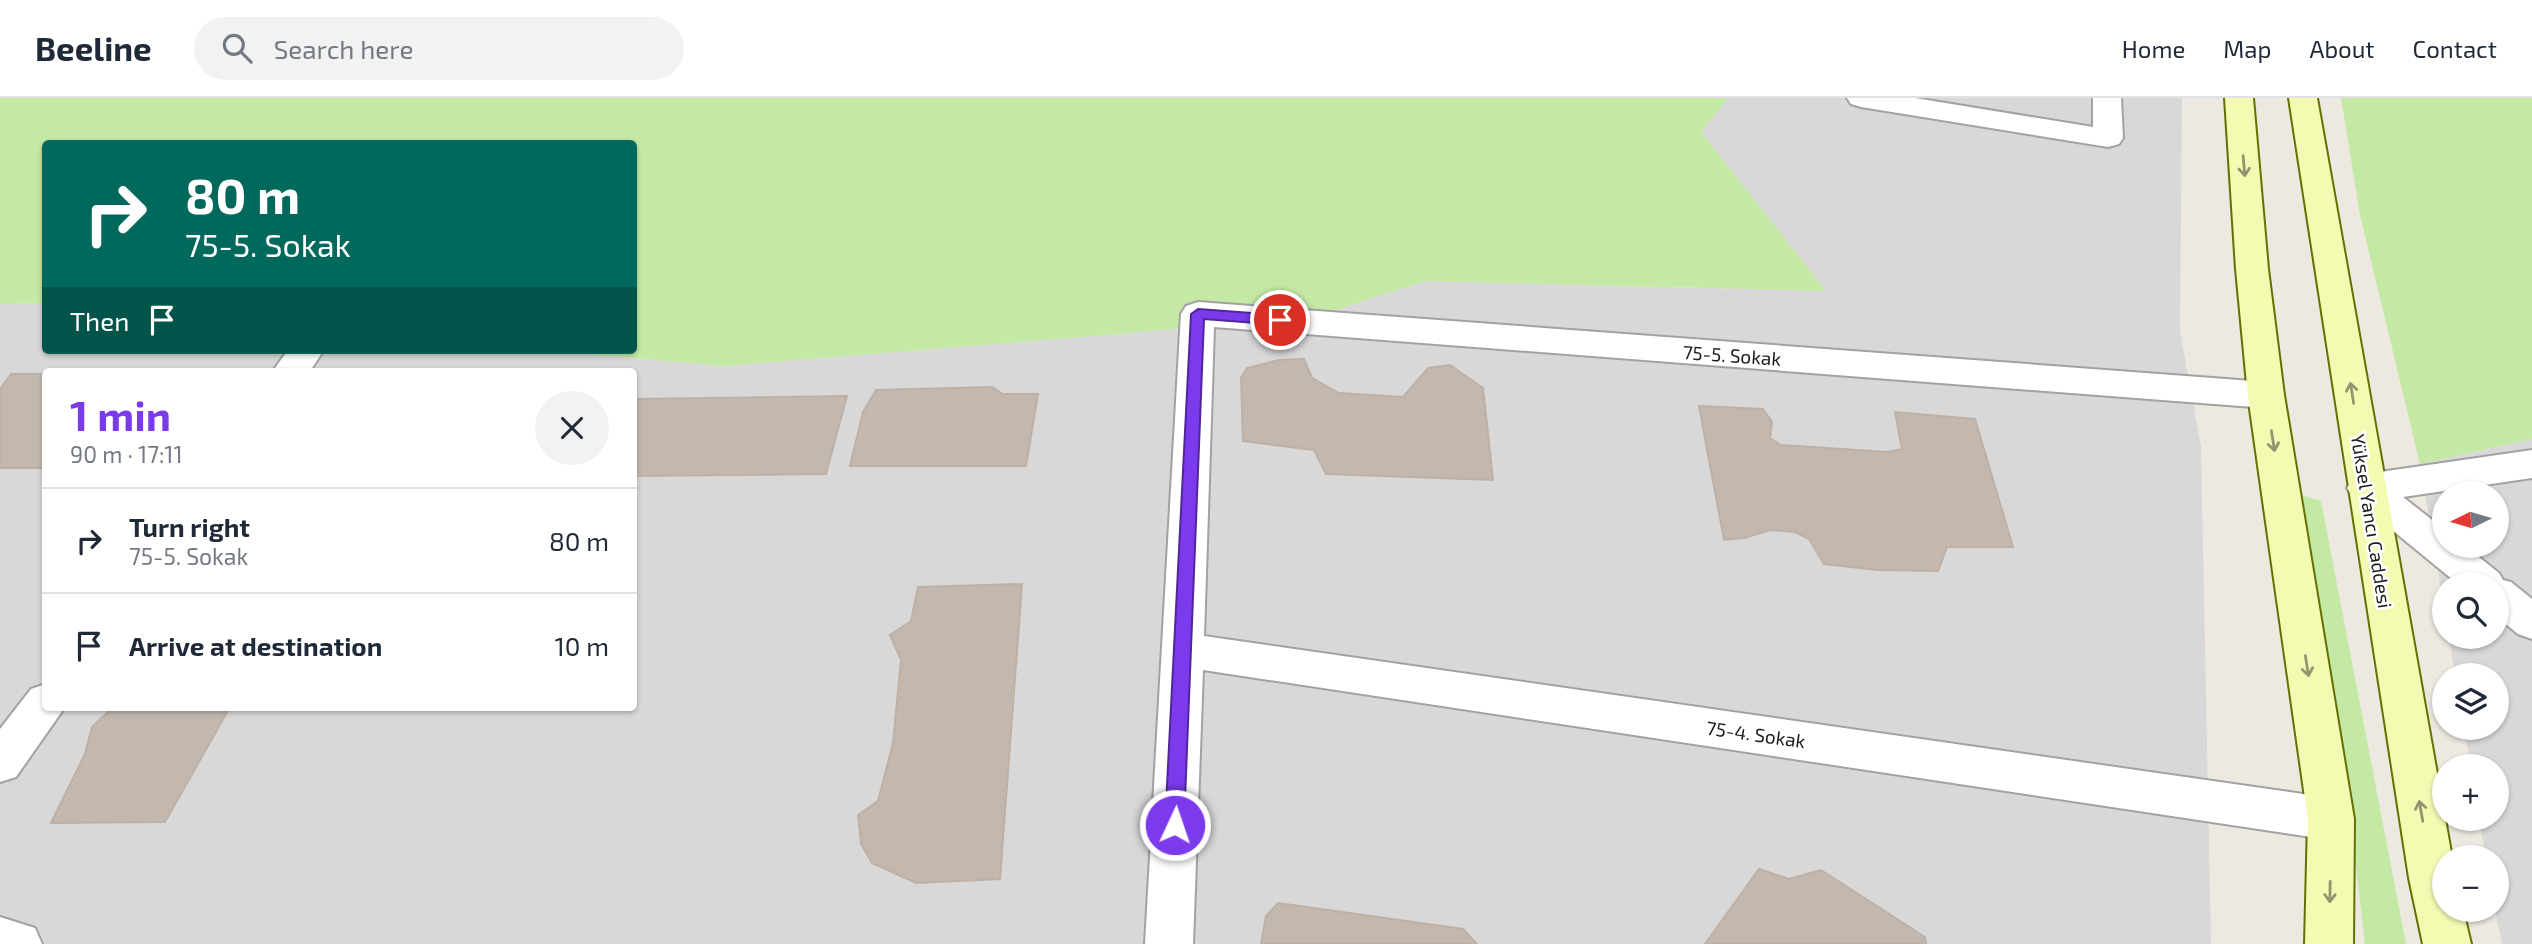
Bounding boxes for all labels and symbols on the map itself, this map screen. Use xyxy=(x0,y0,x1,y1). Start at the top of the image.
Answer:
one-way arrow xyxy=(2238,154,2251,177)
pin xyxy=(1250,290,1310,350)
street label: 75-5. Sokak xyxy=(1682,340,1782,370)
one-way arrow xyxy=(2345,382,2358,405)
one-way arrow xyxy=(2267,429,2280,452)
street label: Yüksel Yancı Caddesi xyxy=(2347,432,2397,610)
north arrow xyxy=(2432,481,2510,558)
one-way arrow xyxy=(2301,654,2314,677)
street label: 75-4. Sokak xyxy=(1705,716,1807,752)
position arrow xyxy=(1138,788,1212,862)
one-way arrow xyxy=(2414,800,2427,823)
one-way arrow xyxy=(2323,880,2336,903)

